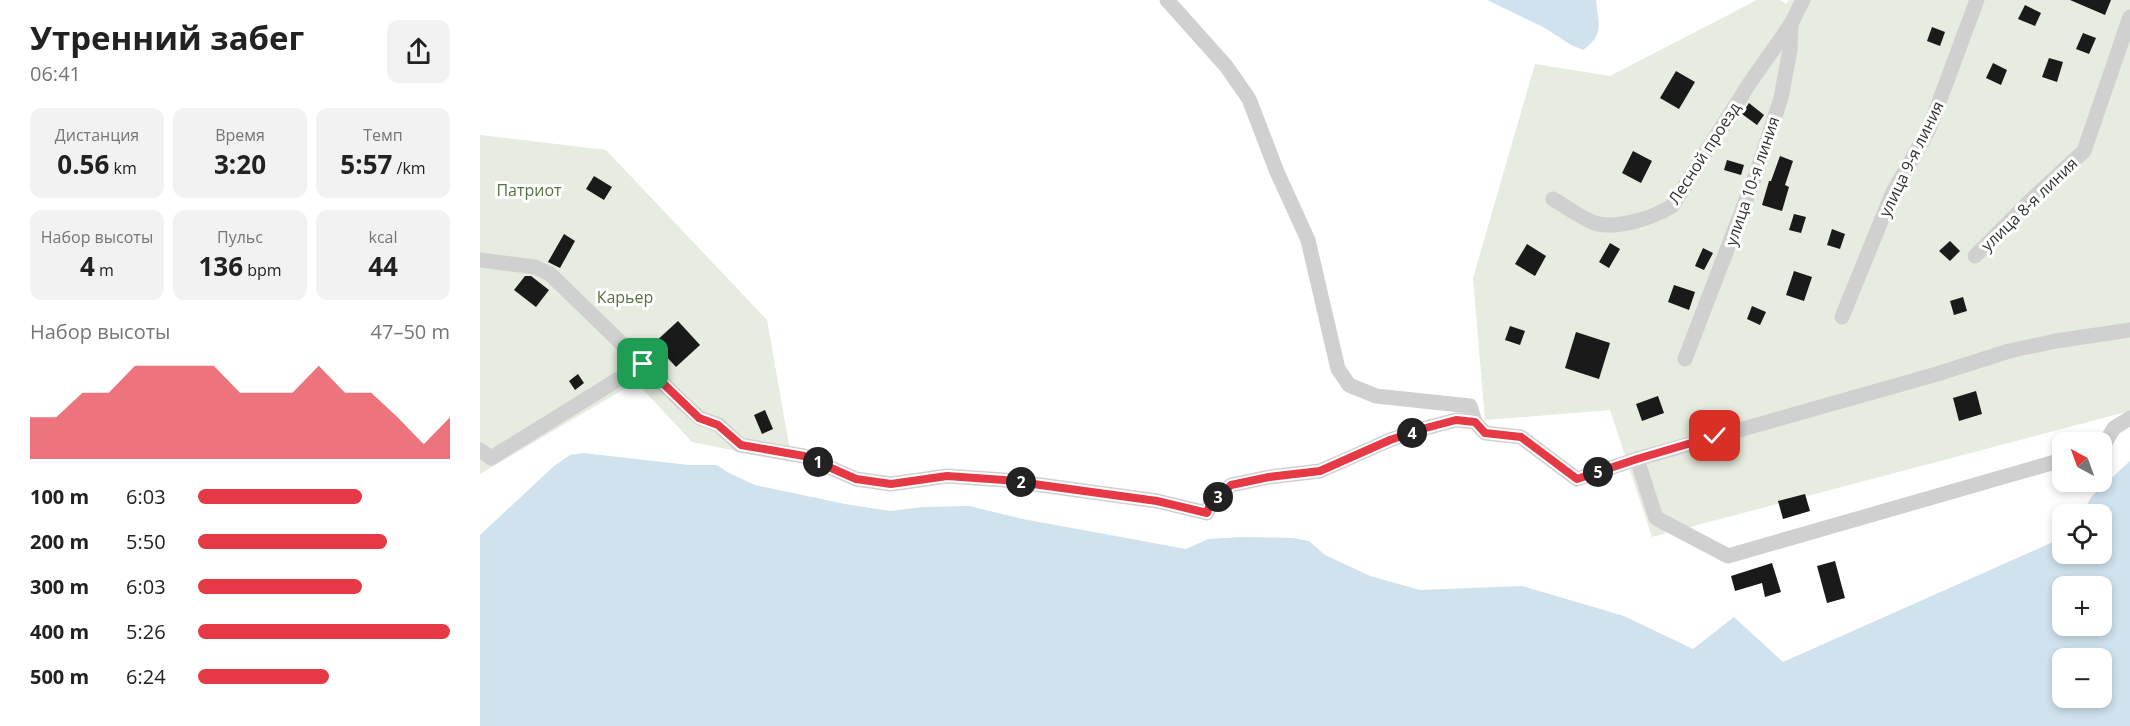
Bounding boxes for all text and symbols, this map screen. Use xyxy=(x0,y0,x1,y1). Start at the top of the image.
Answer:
text: Утренний забег xyxy=(30,15,304,60)
button: share xyxy=(387,20,450,83)
text: 06:41 xyxy=(30,60,81,87)
street label: улица 9-я линия xyxy=(1873,97,1949,221)
street label: Лесной проезд xyxy=(1663,98,1745,208)
street label: улица 10-я линия xyxy=(1720,113,1784,249)
text: Дистанция xyxy=(55,124,139,146)
text: Время xyxy=(215,124,265,146)
text: Темп xyxy=(363,124,403,146)
text: 0.56 xyxy=(57,146,109,182)
text: 3:20 xyxy=(214,146,266,182)
text: 5:57 xyxy=(340,146,392,182)
street label: улица 8-я линия xyxy=(1976,152,2082,256)
text: km xyxy=(109,157,137,179)
text: /km xyxy=(392,157,426,179)
park label: Патриот xyxy=(496,179,562,201)
text: Набор высоты xyxy=(41,226,153,248)
text: Пульс xyxy=(217,226,263,248)
text: kcal xyxy=(369,226,398,248)
text: 4 xyxy=(80,248,95,284)
text: 136 xyxy=(198,248,243,284)
text: 44 xyxy=(368,248,398,284)
text: m xyxy=(95,259,114,281)
text: bpm xyxy=(243,259,282,281)
park label: Карьер xyxy=(597,286,653,308)
text: Набор высоты xyxy=(30,318,170,345)
text: 47–50 m xyxy=(371,318,450,345)
pin xyxy=(617,338,668,389)
icon: arrive xyxy=(626,347,659,380)
pin xyxy=(1689,410,1740,461)
pin: 4 xyxy=(1397,418,1427,448)
icon: check xyxy=(1698,419,1731,452)
text: 4 xyxy=(1407,422,1417,444)
north arrow xyxy=(2052,432,2112,492)
map controls xyxy=(2052,432,2112,708)
pin: 1 xyxy=(803,447,833,477)
text: 1 xyxy=(813,451,823,473)
pin: 5 xyxy=(1583,457,1613,487)
text: 5 xyxy=(1593,461,1603,483)
pin: 2 xyxy=(1006,467,1036,497)
text: 2 xyxy=(1016,471,1026,493)
pin: 3 xyxy=(1203,482,1233,512)
text: 100 m xyxy=(30,483,89,510)
text: 6:03 xyxy=(126,483,166,510)
text: 3 xyxy=(1213,486,1223,508)
button: locate xyxy=(2052,504,2112,564)
text: 200 m xyxy=(30,528,89,555)
text: 5:50 xyxy=(126,528,166,555)
text: 300 m xyxy=(30,573,89,600)
text: 6:03 xyxy=(126,573,166,600)
button: + xyxy=(2052,576,2112,636)
text: 400 m xyxy=(30,618,89,645)
text: 5:26 xyxy=(126,618,166,645)
button: − xyxy=(2052,648,2112,708)
text: 500 m xyxy=(30,663,89,690)
text: 6:24 xyxy=(126,663,166,690)

